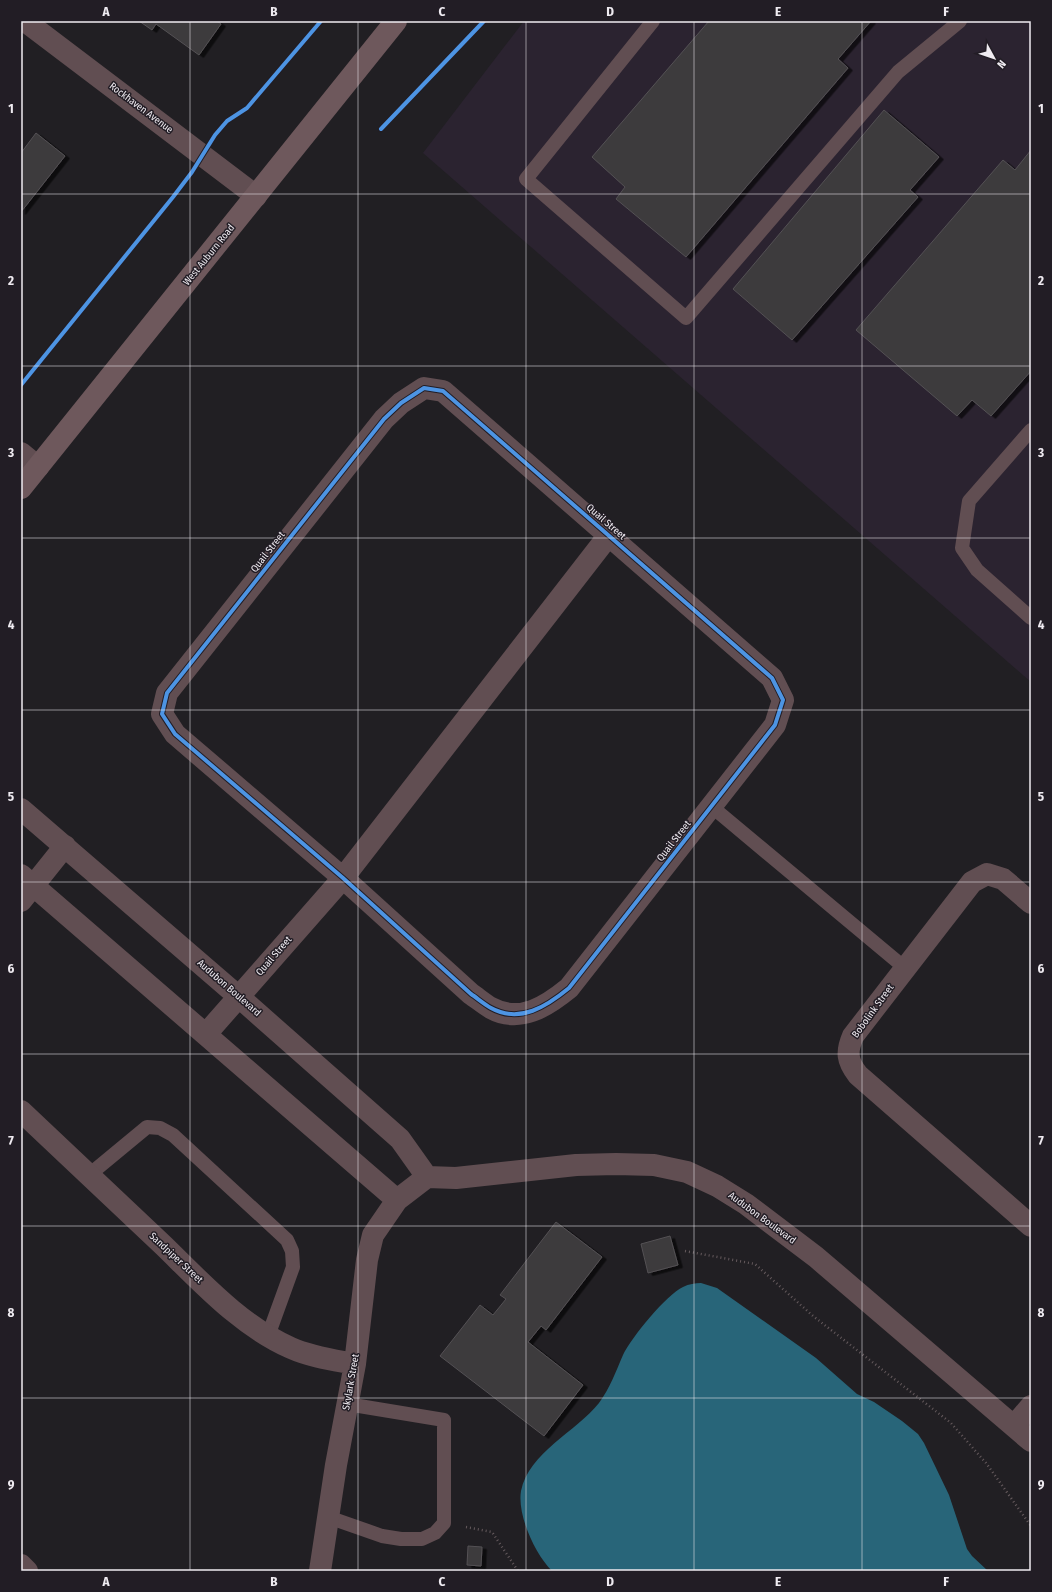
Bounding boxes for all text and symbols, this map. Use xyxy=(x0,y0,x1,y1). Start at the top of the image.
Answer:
text: A xyxy=(101,4,110,19)
text: B xyxy=(270,4,278,19)
text: C xyxy=(439,4,446,19)
text: D xyxy=(606,4,614,19)
text: E xyxy=(775,4,781,19)
text: F xyxy=(943,4,949,19)
north arrow xyxy=(974,38,1014,78)
text: N xyxy=(994,57,1008,71)
street label: Rockhaven Avenue xyxy=(107,80,175,136)
text: 1 xyxy=(8,101,14,116)
text: 1 xyxy=(1038,101,1044,116)
street label: West Auburn Road xyxy=(181,222,237,288)
text: 2 xyxy=(7,273,14,288)
text: 2 xyxy=(1037,273,1044,288)
text: 3 xyxy=(7,445,14,460)
text: 3 xyxy=(1037,445,1044,460)
street label: Quail Street xyxy=(584,502,629,543)
street label: Quail Street xyxy=(248,529,288,575)
text: 4 xyxy=(8,617,15,632)
text: 4 xyxy=(1038,617,1045,632)
text: 5 xyxy=(8,789,14,804)
text: 5 xyxy=(1038,789,1044,804)
street label: Quail Street xyxy=(654,818,694,864)
street label: Quail Street xyxy=(254,933,295,978)
street label: Audubon Boulevard xyxy=(195,957,263,1019)
text: 6 xyxy=(8,961,15,976)
text: 6 xyxy=(1038,961,1045,976)
street label: Bobolink Street xyxy=(850,981,897,1040)
text: 7 xyxy=(8,1133,14,1148)
text: 7 xyxy=(1038,1133,1044,1148)
street label: Audubon Boulevard xyxy=(726,1189,798,1247)
street label: Sandpiper Street xyxy=(147,1230,206,1286)
text: 8 xyxy=(8,1305,15,1320)
text: 8 xyxy=(1038,1305,1045,1320)
street label: Skylark Street xyxy=(340,1352,362,1411)
text: 9 xyxy=(8,1477,15,1492)
text: 9 xyxy=(1038,1477,1045,1492)
text: A xyxy=(101,1574,110,1589)
text: B xyxy=(270,1574,278,1589)
text: C xyxy=(439,1574,446,1589)
text: D xyxy=(606,1574,614,1589)
text: E xyxy=(775,1574,781,1589)
text: F xyxy=(943,1574,949,1589)

